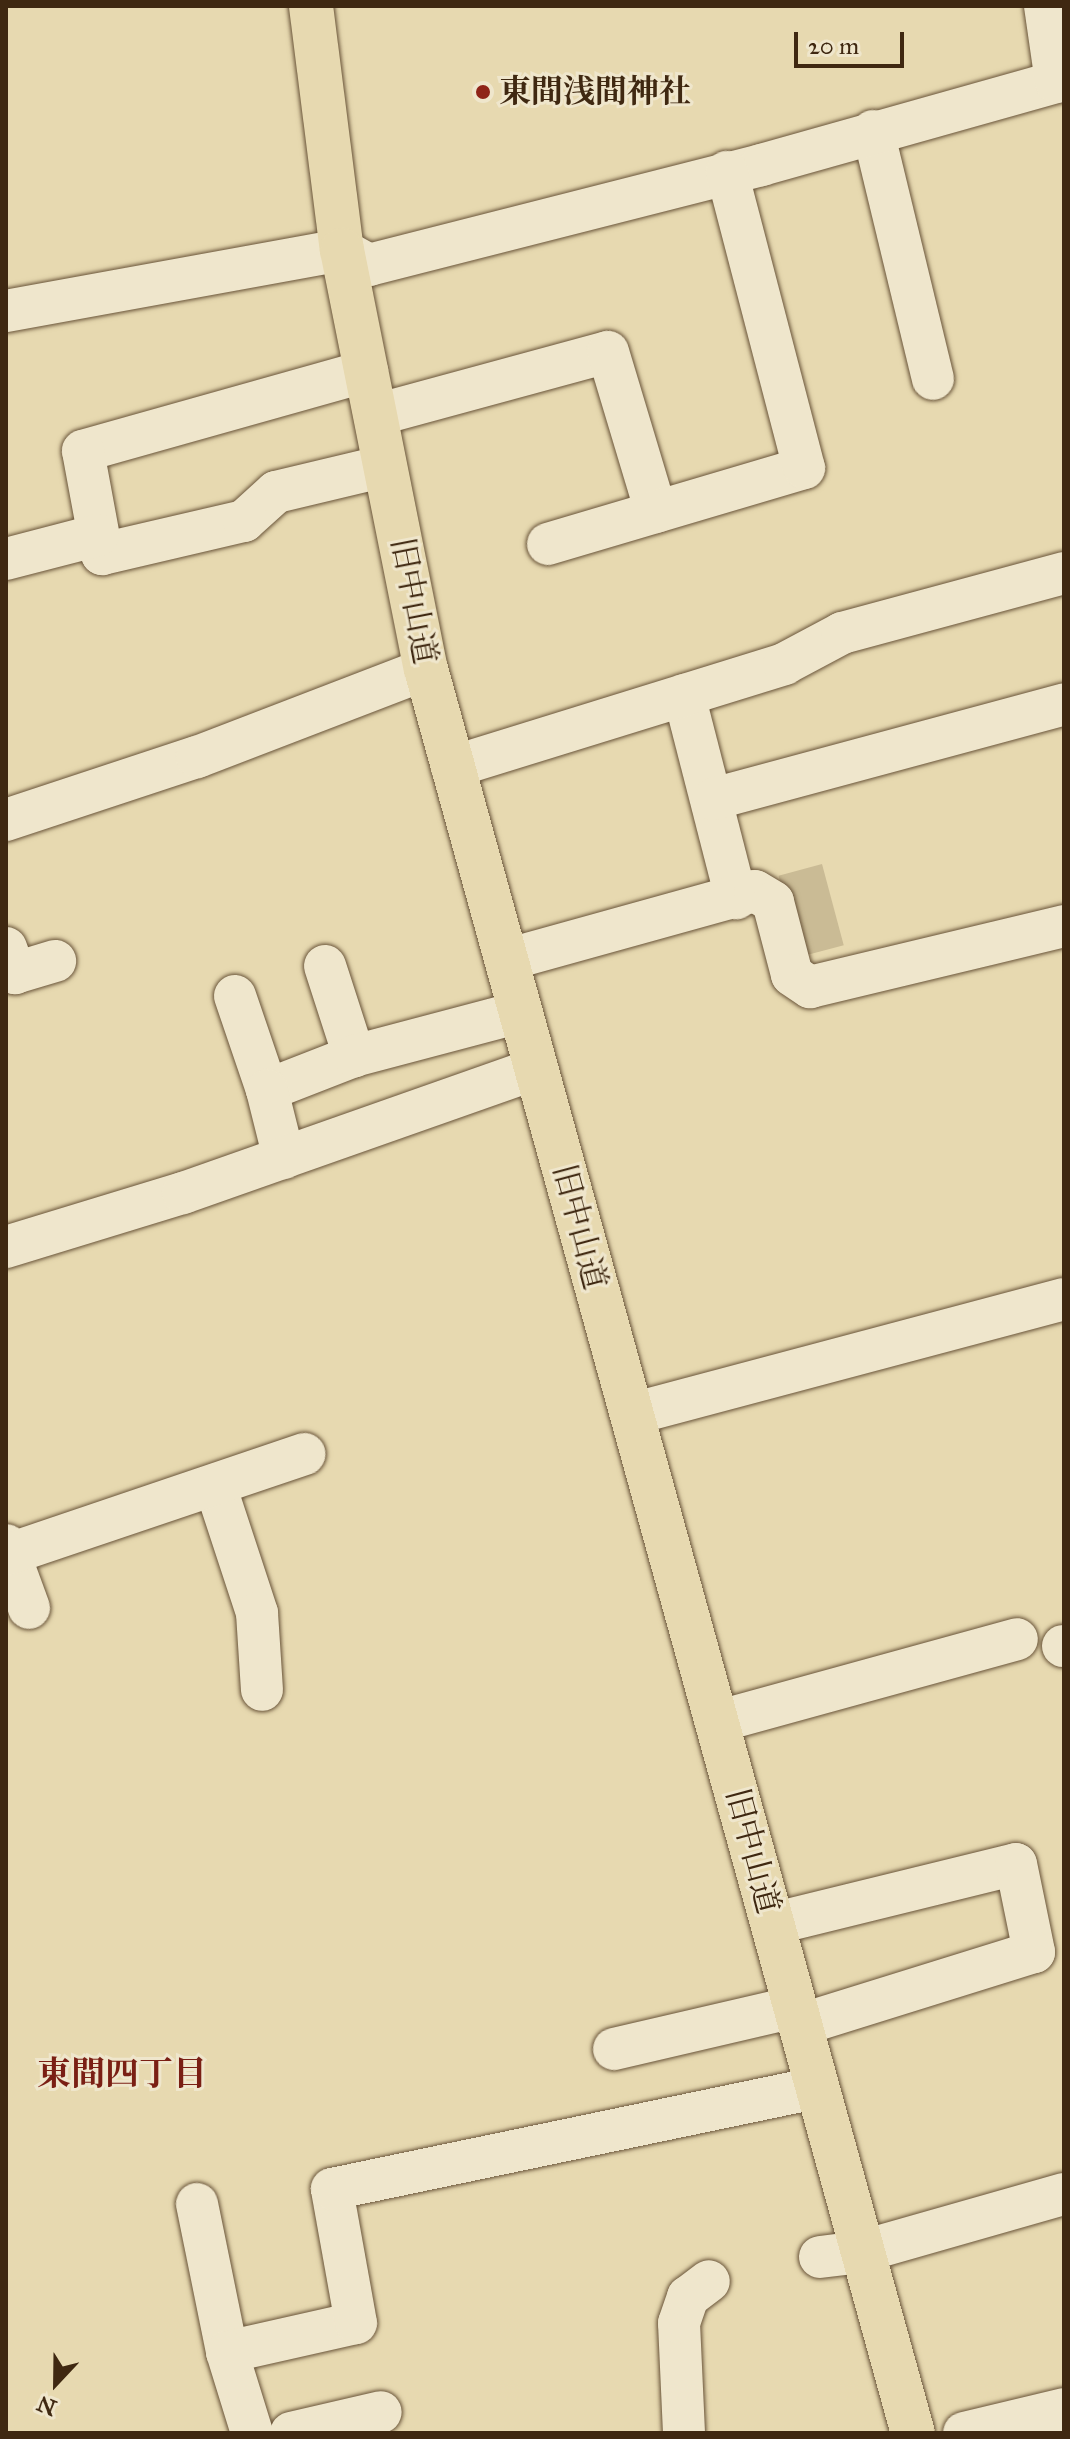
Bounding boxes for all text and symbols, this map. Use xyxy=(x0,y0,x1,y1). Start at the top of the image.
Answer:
scale bar xyxy=(798,16,908,66)
text: 20 m xyxy=(808,31,859,61)
place label: 東間浅間神社 xyxy=(499,73,691,111)
marker: 東間浅間神社 xyxy=(474,83,492,101)
street label: 旧中山道 xyxy=(382,535,444,667)
street label: 旧中山道 xyxy=(544,1160,614,1294)
street label: 旧中山道 xyxy=(717,1784,787,1918)
district label: 東間四丁目 xyxy=(37,2054,207,2094)
north arrow xyxy=(16,2343,96,2423)
text: N xyxy=(33,2390,61,2422)

